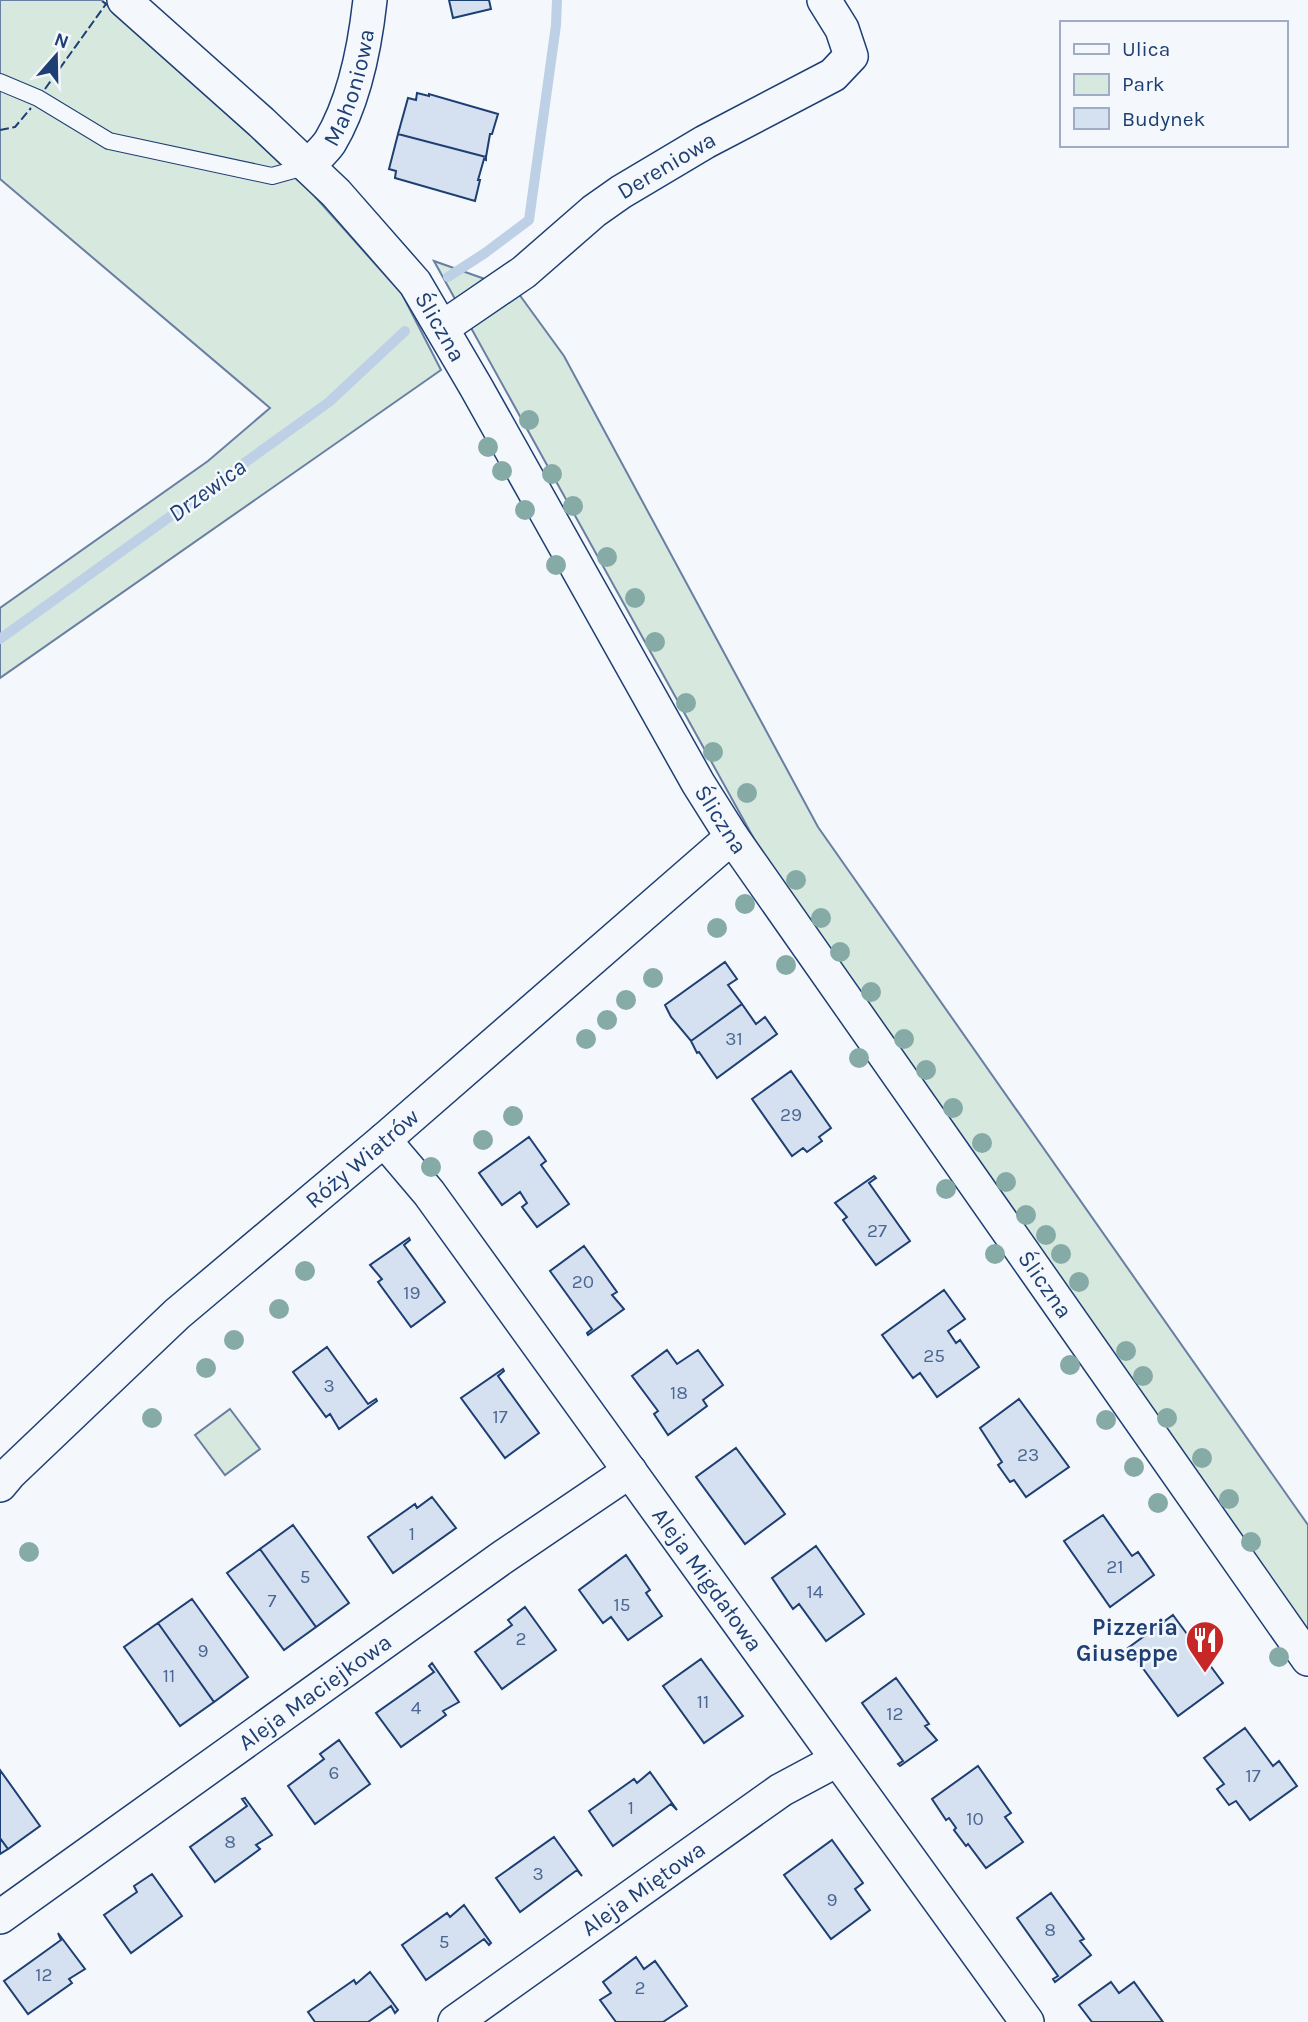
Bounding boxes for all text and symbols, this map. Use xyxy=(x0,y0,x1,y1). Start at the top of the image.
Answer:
north arrow xyxy=(21,21,91,91)
legend xyxy=(1060,21,1287,147)
street label: Mahoniowa xyxy=(318,27,380,151)
text: N xyxy=(51,28,72,54)
text: Ulica xyxy=(1122,37,1170,61)
text: Park xyxy=(1122,72,1165,96)
text: Budynek xyxy=(1122,107,1205,131)
street label: Dereniowa xyxy=(613,126,720,205)
street label: Śliczna xyxy=(409,287,471,367)
water label: Drzewica xyxy=(163,452,251,528)
street label: Śliczna xyxy=(689,780,753,859)
house number: 31 xyxy=(725,1028,743,1050)
street label: Róży Wiatrów xyxy=(300,1103,425,1214)
house number: 29 xyxy=(780,1104,802,1126)
house number: 27 xyxy=(867,1220,887,1242)
street label: Śliczna xyxy=(1012,1245,1078,1324)
house number: 20 xyxy=(572,1271,594,1293)
house number: 19 xyxy=(403,1282,421,1304)
house number: 25 xyxy=(923,1345,945,1367)
house number: 3 xyxy=(323,1375,335,1397)
house number: 18 xyxy=(670,1382,688,1404)
house number: 17 xyxy=(492,1406,508,1428)
house number: 23 xyxy=(1017,1444,1039,1466)
street label: Aleja Migdałowa xyxy=(646,1503,768,1657)
house number: 1 xyxy=(409,1523,415,1545)
house number: 21 xyxy=(1106,1556,1124,1578)
house number: 5 xyxy=(300,1566,310,1588)
house number: 14 xyxy=(807,1581,824,1603)
house number: 7 xyxy=(268,1590,277,1612)
house number: 15 xyxy=(613,1594,631,1616)
place label: Pizzeria Giuseppe xyxy=(1076,1614,1178,1667)
restaurant icon: Pizzeria Giuseppe xyxy=(1184,1619,1226,1674)
street label: Aleja Maciejkowa xyxy=(233,1628,397,1756)
house number: 2 xyxy=(515,1628,527,1650)
house number: 9 xyxy=(197,1640,209,1662)
house number: 11 xyxy=(163,1665,175,1687)
house number: 11 xyxy=(697,1691,709,1713)
house number: 4 xyxy=(411,1697,422,1719)
house number: 12 xyxy=(886,1703,904,1725)
house number: 6 xyxy=(329,1762,339,1784)
house number: 17 xyxy=(1245,1765,1261,1787)
house number: 1 xyxy=(628,1797,634,1819)
house number: 10 xyxy=(966,1808,984,1830)
house number: 8 xyxy=(224,1831,236,1853)
street label: Aleja Miętowa xyxy=(576,1835,711,1942)
house number: 3 xyxy=(532,1863,544,1885)
house number: 9 xyxy=(826,1889,838,1911)
house number: 8 xyxy=(1044,1919,1056,1941)
house number: 5 xyxy=(439,1931,449,1953)
house number: 12 xyxy=(35,1964,53,1986)
house number: 2 xyxy=(634,1977,646,1999)

